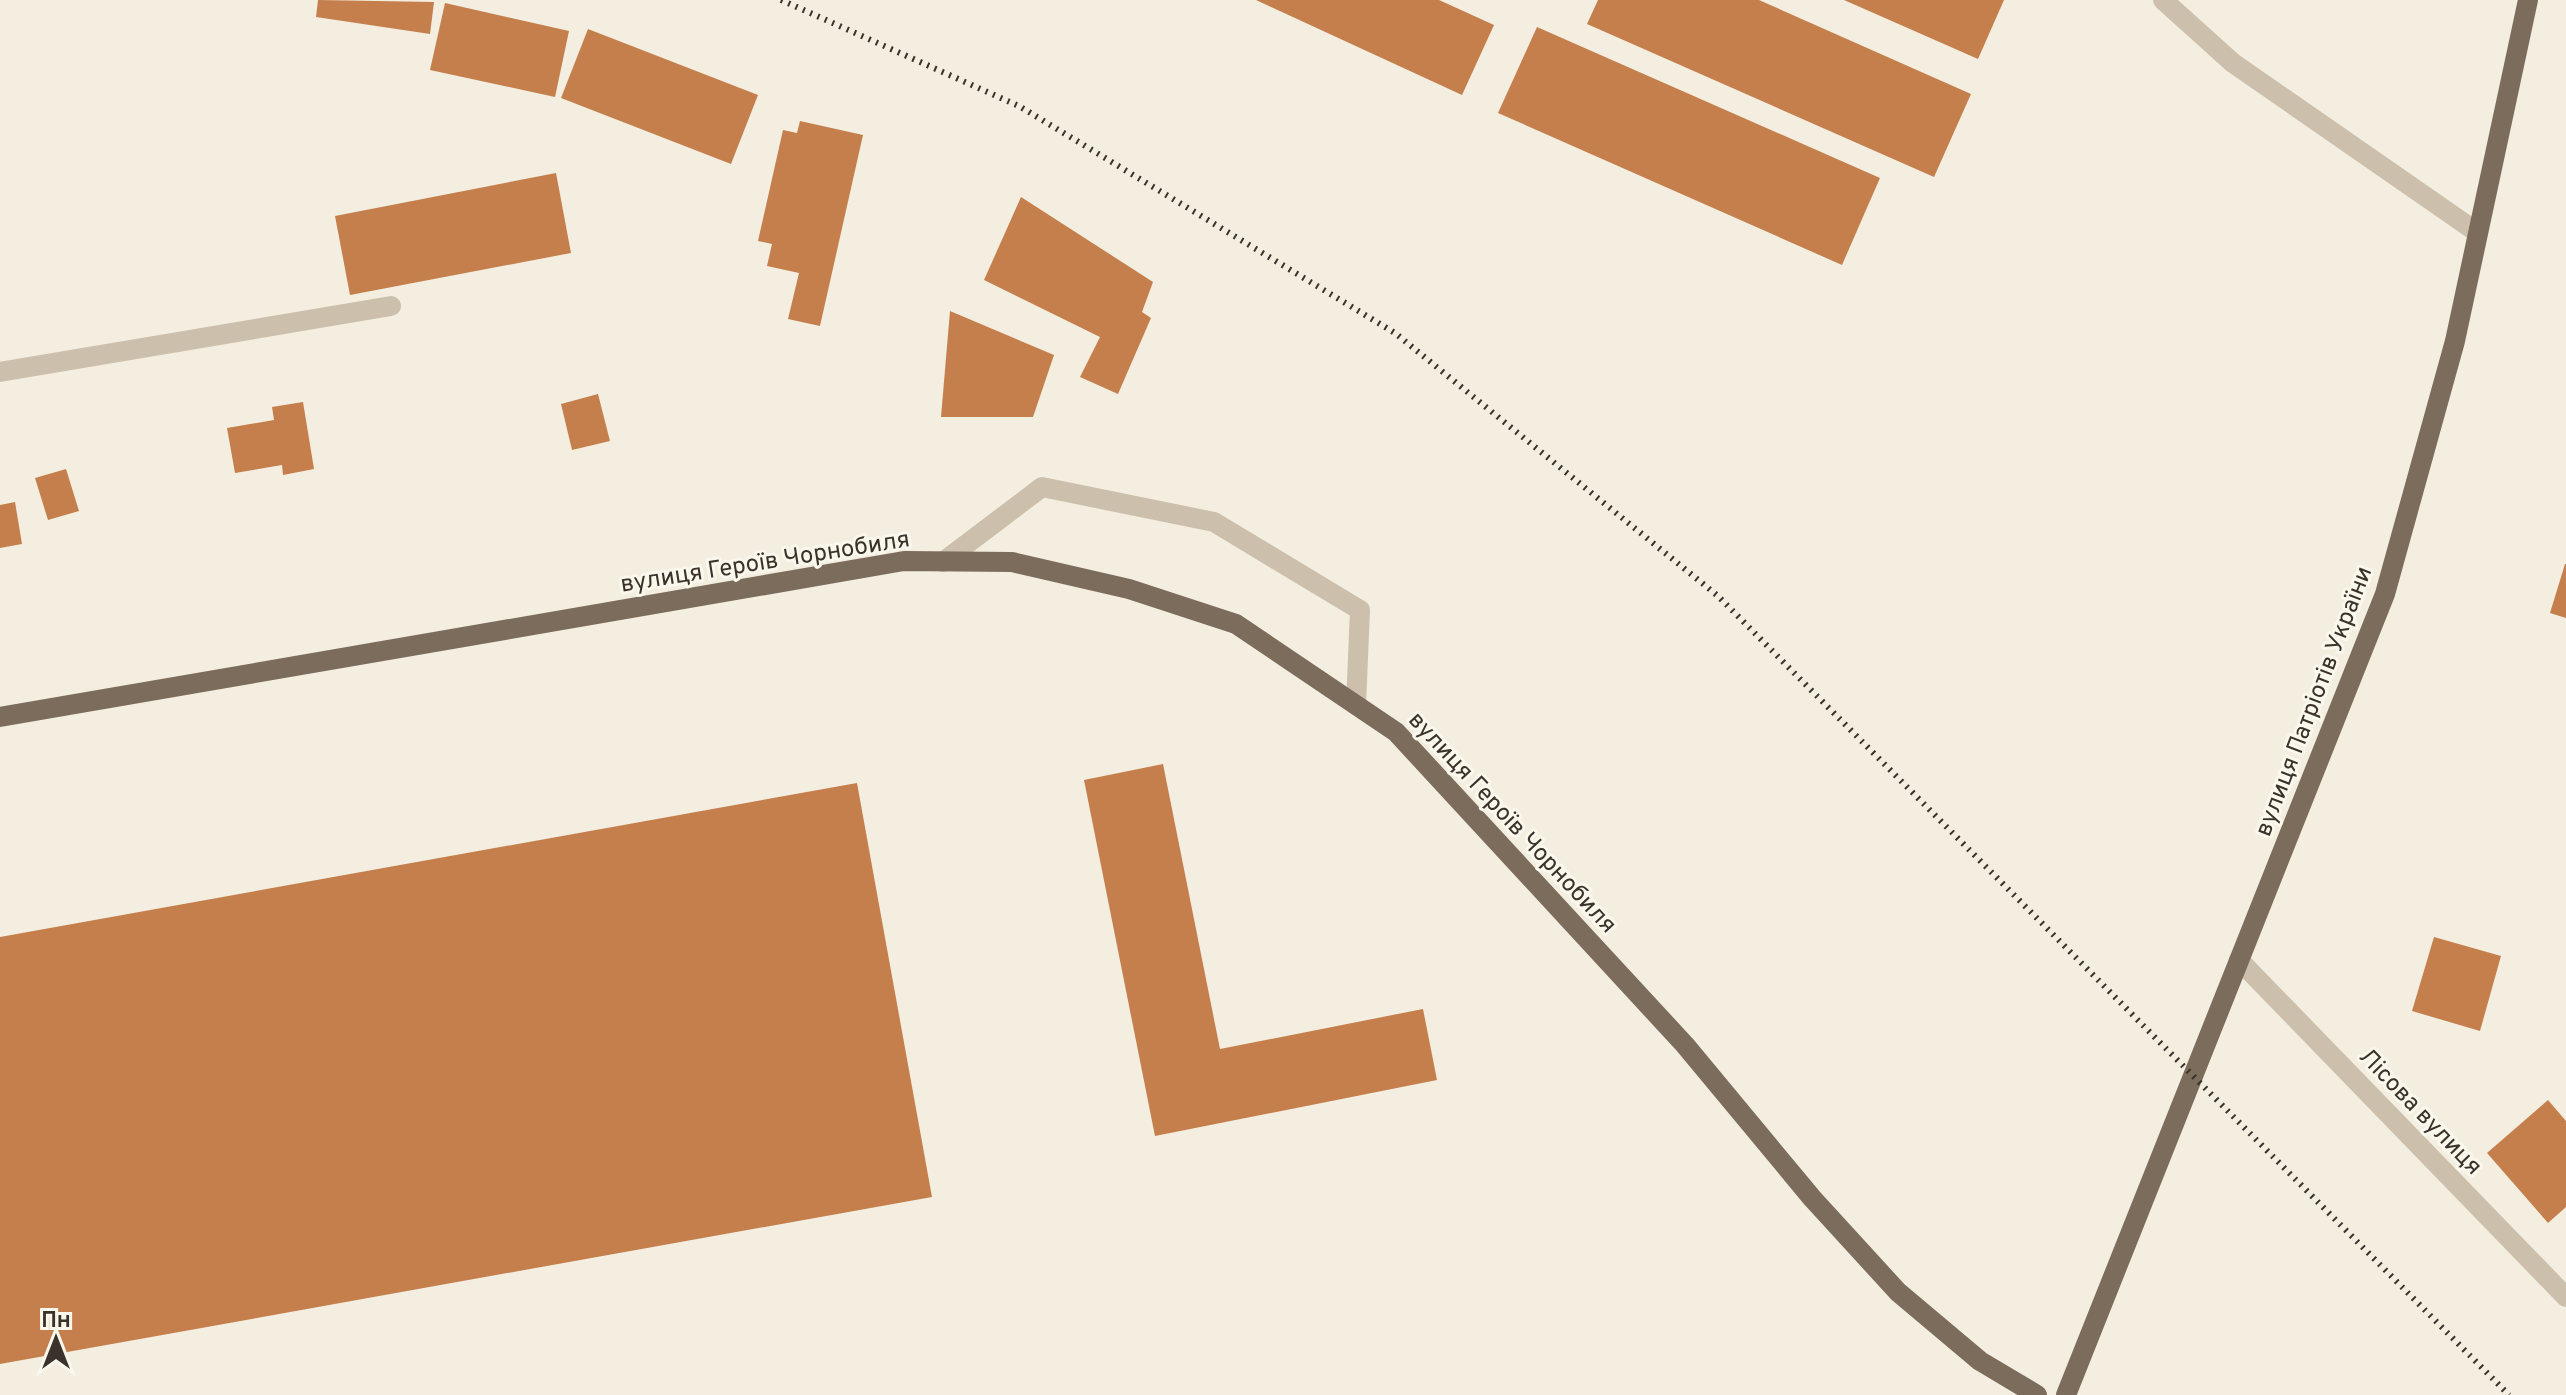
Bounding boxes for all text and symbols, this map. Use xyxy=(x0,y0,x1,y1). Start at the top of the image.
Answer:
street label: вулиця Героїв Чорнобиля xyxy=(618,525,912,601)
street label: вулиця Патріотів України xyxy=(2249,563,2380,841)
street label: вулиця Героїв Чорнобиля xyxy=(1401,706,1622,941)
street label: Лісова вулиця xyxy=(2352,1043,2488,1182)
north arrow xyxy=(16,1299,96,1379)
text: Пн xyxy=(41,1308,71,1335)

